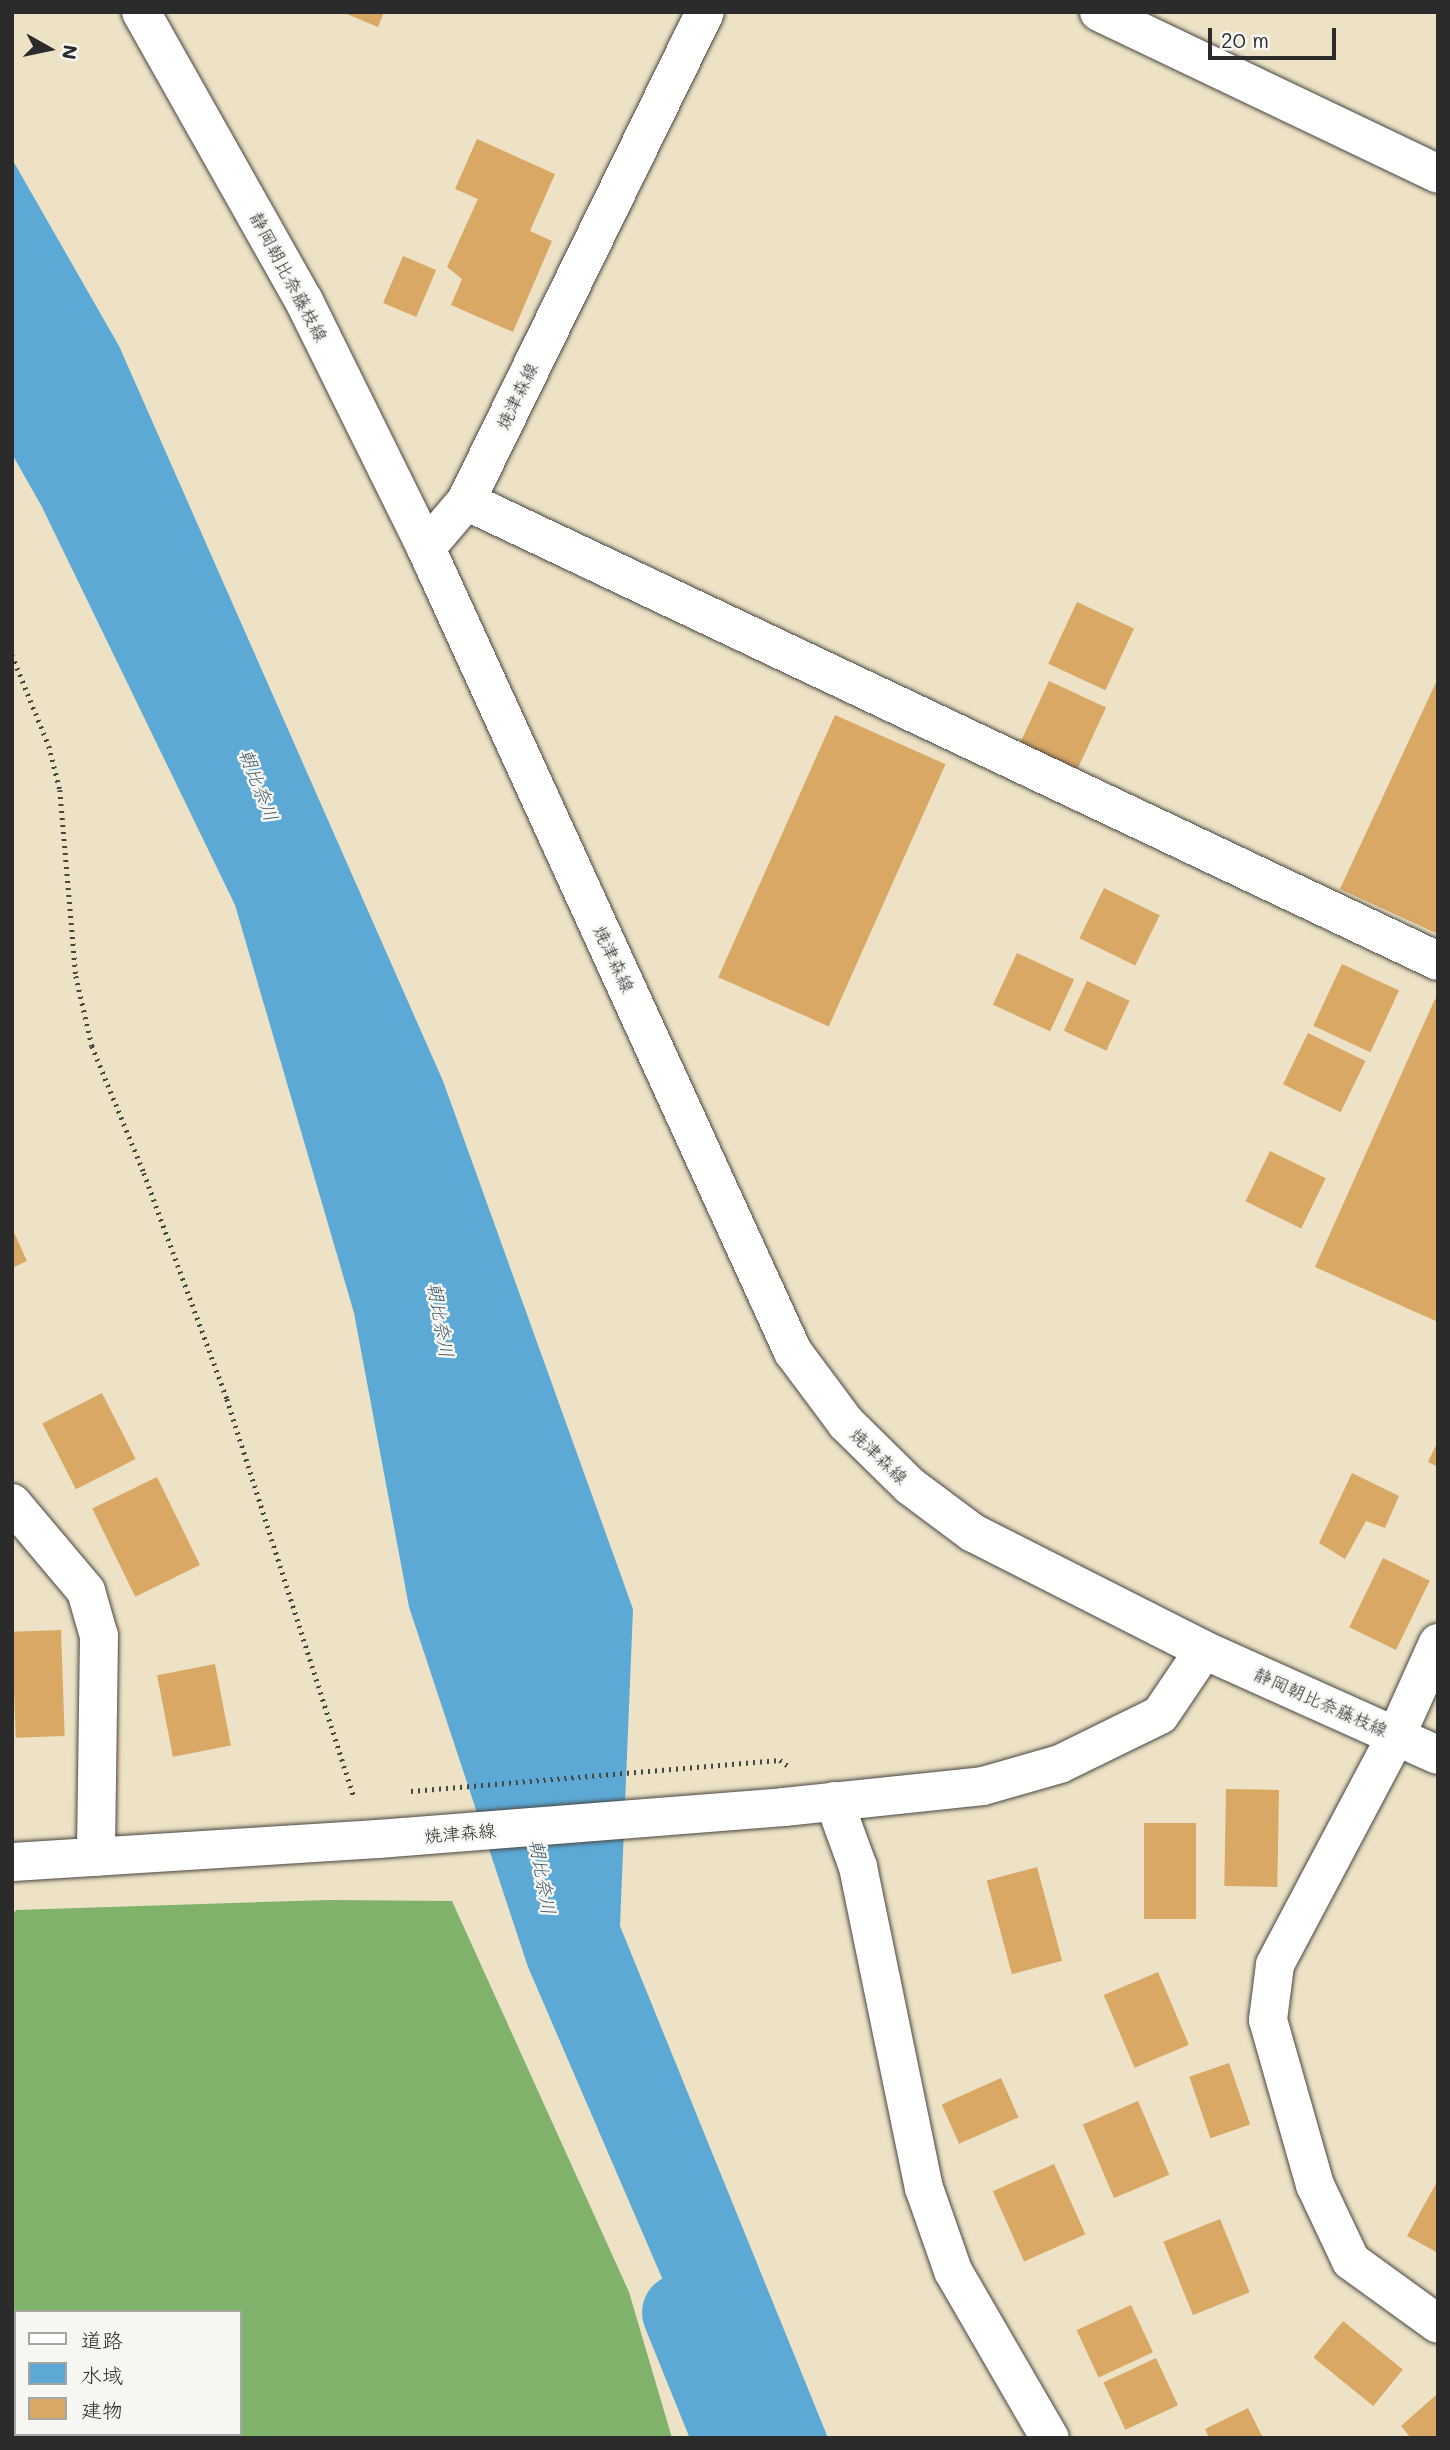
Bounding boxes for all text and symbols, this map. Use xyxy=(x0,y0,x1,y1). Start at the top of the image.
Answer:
north arrow xyxy=(14,14,84,84)
scale bar xyxy=(1212,14,1340,58)
text: 20 m xyxy=(1221,26,1269,53)
text: N xyxy=(57,43,84,61)
street label: 静岡朝比奈藤枝線 xyxy=(246,208,332,346)
street label: 焼津森線 xyxy=(492,359,542,433)
water label: 朝比奈川 xyxy=(235,745,283,825)
street label: 焼津森線 xyxy=(589,922,639,996)
water label: 朝比奈川 xyxy=(423,1281,459,1359)
street label: 焼津森線 xyxy=(846,1423,912,1489)
street label: 静岡朝比奈藤枝線 xyxy=(1251,1663,1391,1741)
street label: 焼津森線 xyxy=(423,1819,497,1847)
water label: 朝比奈川 xyxy=(525,1838,561,1916)
legend xyxy=(14,2310,242,2436)
text: 道路 xyxy=(81,2326,123,2353)
text: 水域 xyxy=(81,2361,123,2388)
text: 建物 xyxy=(81,2396,123,2423)

